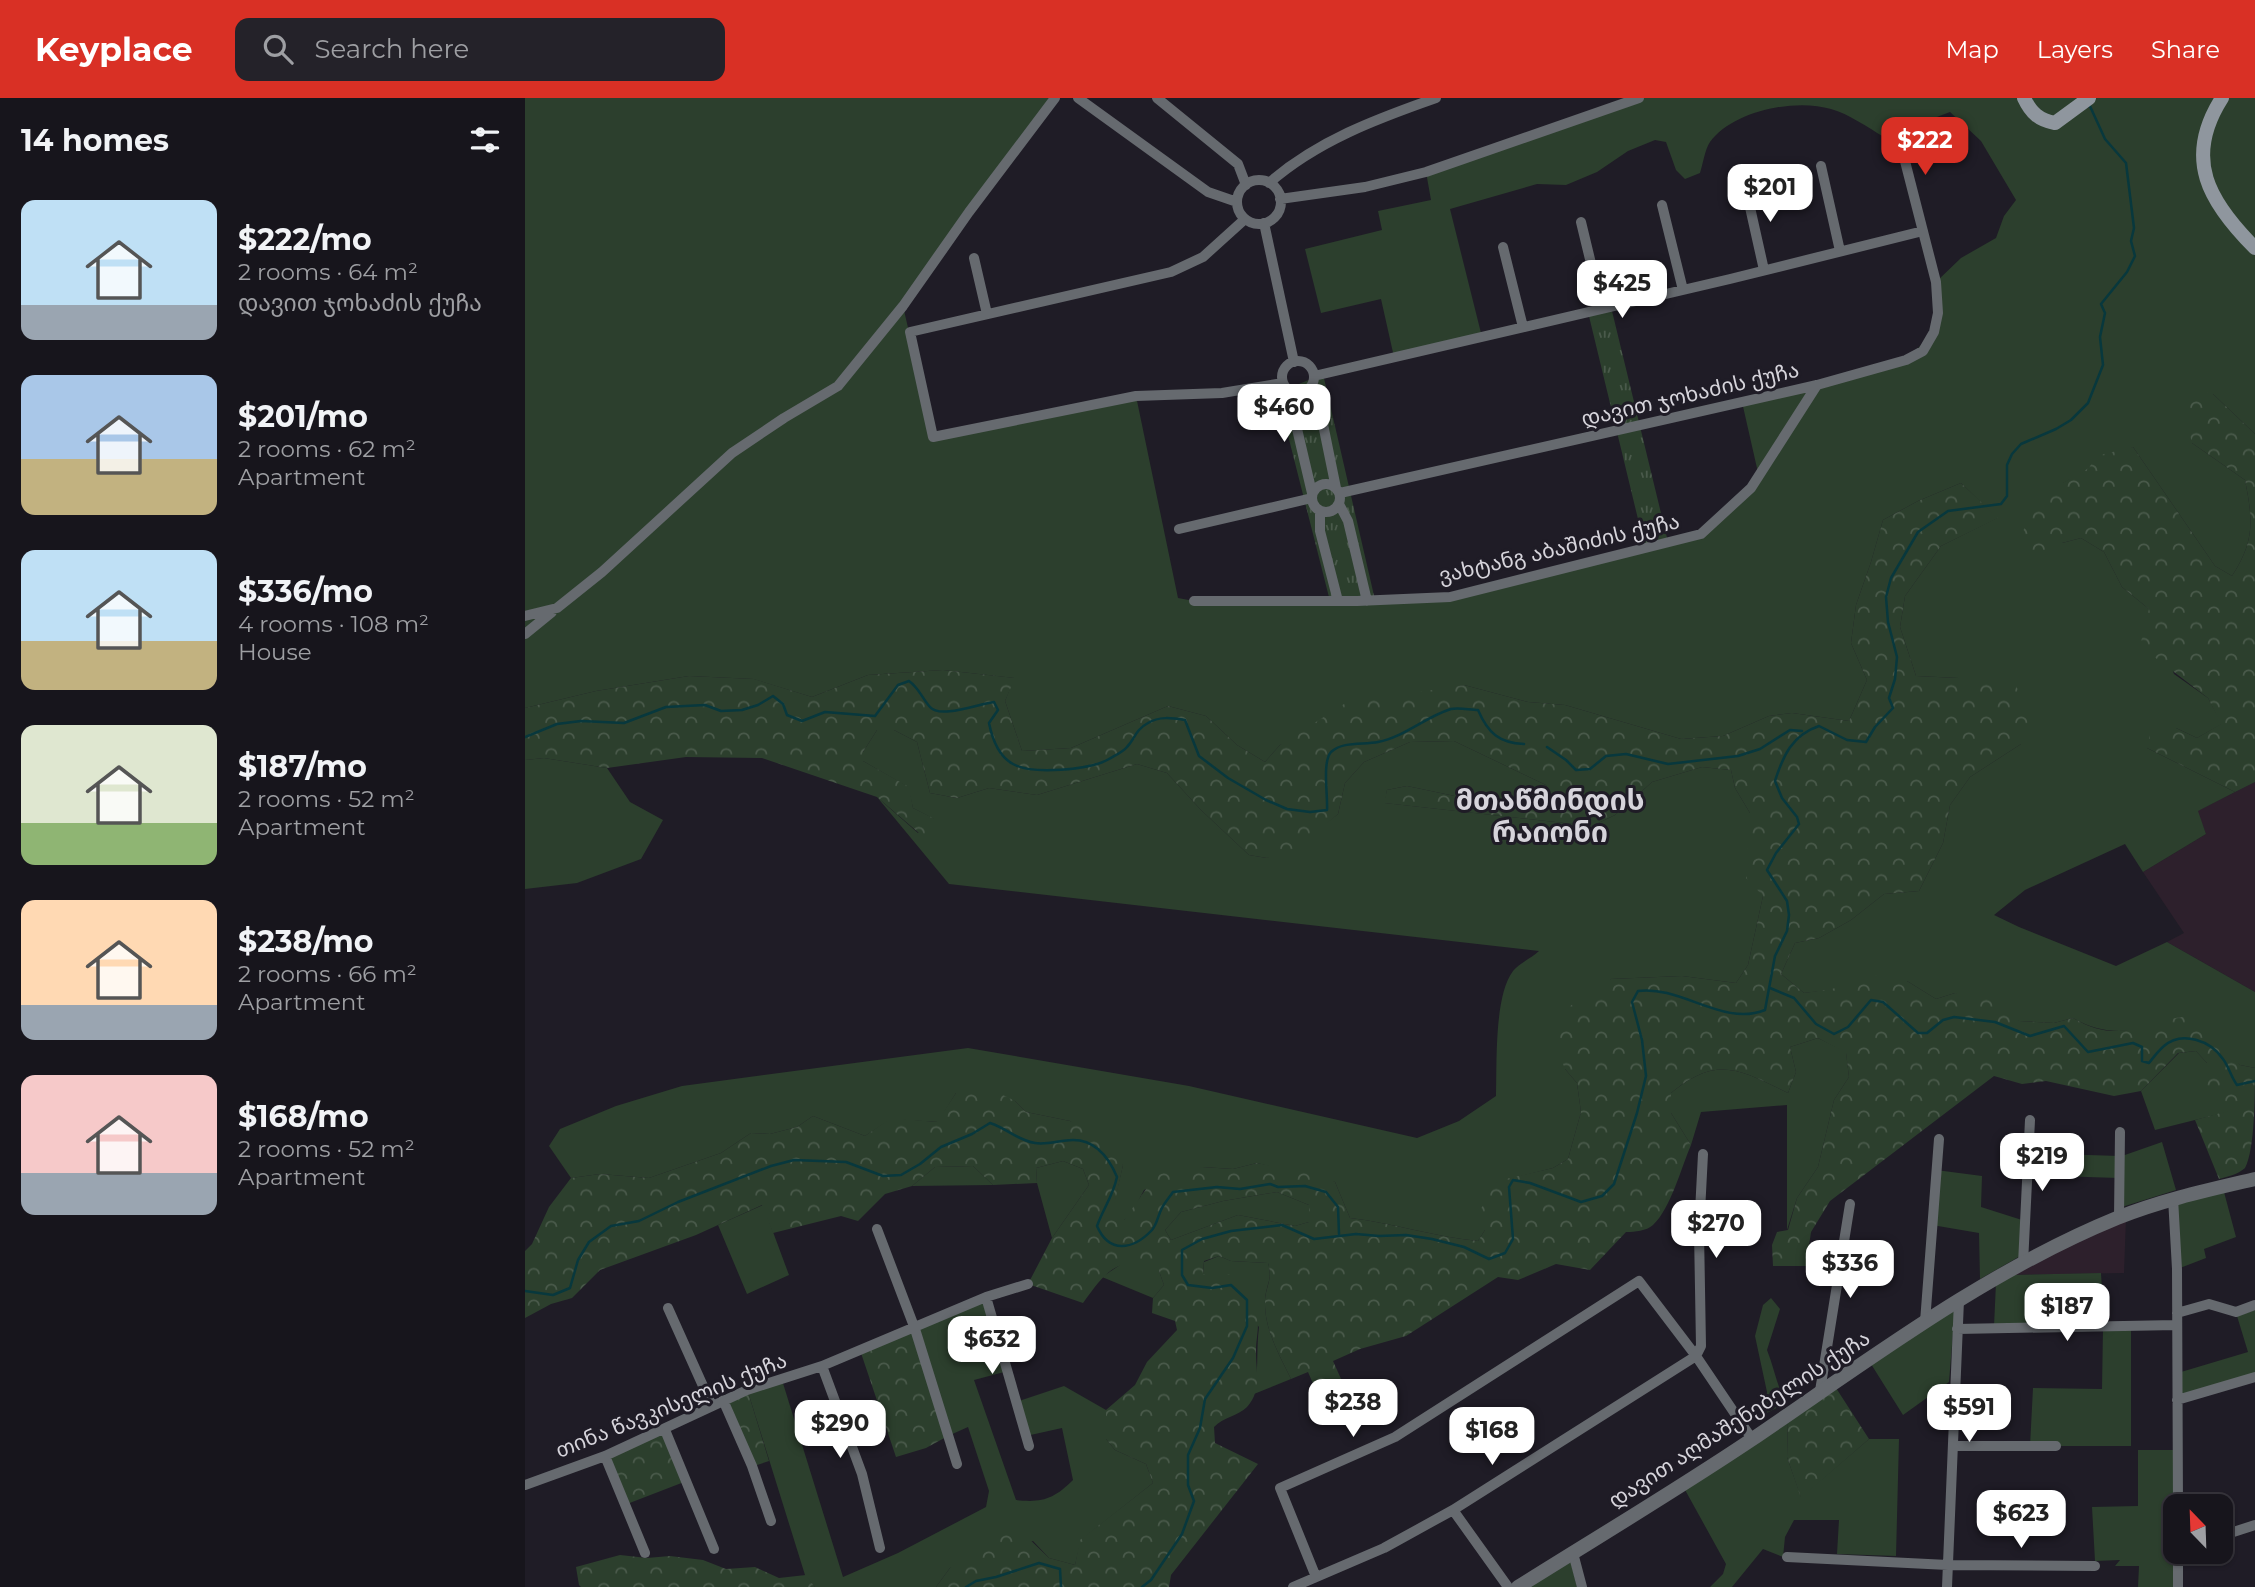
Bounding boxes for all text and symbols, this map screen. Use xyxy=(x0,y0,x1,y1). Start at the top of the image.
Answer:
search box xyxy=(235,18,725,81)
text: Keyplace xyxy=(35,29,193,69)
icon: search xyxy=(259,30,297,68)
text: Search here xyxy=(315,33,469,65)
text: Map xyxy=(1945,35,1999,64)
text: Layers xyxy=(2037,35,2113,64)
text: Share xyxy=(2151,35,2220,64)
pin: $222 xyxy=(1884,118,1966,177)
icon: filters xyxy=(466,121,504,159)
text: 14 homes xyxy=(21,122,169,159)
text: $222 xyxy=(1897,126,1953,154)
pin: $201 xyxy=(1729,164,1811,224)
text: $201 xyxy=(1744,173,1796,201)
text: $222/mo xyxy=(238,221,372,258)
icon: home xyxy=(77,228,161,312)
text: 2 rooms · 64 m² xyxy=(238,258,418,286)
pin: $425 xyxy=(1581,260,1663,320)
text: $425 xyxy=(1593,269,1651,297)
text: დავით ჯოხაძის ქუჩა xyxy=(238,289,482,317)
street label: დავით ჯოხაძის ქუჩა xyxy=(1579,357,1802,432)
pin: $460 xyxy=(1243,384,1325,444)
text: $460 xyxy=(1253,393,1315,421)
text: $201/mo xyxy=(238,398,368,435)
icon: home xyxy=(77,403,161,487)
text: 2 rooms · 62 m² xyxy=(238,435,416,463)
text: Apartment xyxy=(238,463,366,491)
street label: ვახტანგ აბაშიძის ქუჩა xyxy=(1436,508,1682,588)
text: $336/mo xyxy=(238,573,373,610)
icon: home xyxy=(77,578,161,662)
text: 4 rooms · 108 m² xyxy=(238,610,429,638)
text: House xyxy=(238,638,312,666)
text: $187/mo xyxy=(238,748,367,785)
icon: home xyxy=(77,753,161,837)
district label: მთაწმინდის რაიონი xyxy=(1456,783,1644,849)
text: 2 rooms · 52 m² xyxy=(238,785,415,813)
text: Apartment xyxy=(238,813,366,841)
text: $238/mo xyxy=(238,923,374,960)
icon: home xyxy=(77,928,161,1012)
text: 2 rooms · 66 m² xyxy=(238,960,417,988)
text: Apartment xyxy=(238,988,366,1016)
text: $168/mo xyxy=(238,1098,369,1135)
icon: home xyxy=(77,1103,161,1187)
pin: $219 xyxy=(2001,1134,2083,1193)
text: 2 rooms · 52 m² xyxy=(238,1135,415,1163)
text: $219 xyxy=(2016,1142,2068,1170)
text: Apartment xyxy=(238,1163,366,1191)
pin: $270 xyxy=(1675,1200,1757,1260)
text: $270 xyxy=(1687,1209,1745,1237)
pin: $336 xyxy=(1809,1240,1891,1300)
text: $336 xyxy=(1822,1249,1878,1277)
pin: $187 xyxy=(2026,1284,2108,1343)
text: $187 xyxy=(2041,1292,2093,1320)
pin: $632 xyxy=(951,1316,1033,1376)
text: $632 xyxy=(964,1325,1020,1353)
street label: დავით აღმაშენებელის ქუჩა xyxy=(1604,1325,1875,1514)
street label: თინა წავკისელის ქუჩა xyxy=(552,1347,791,1464)
pin: $238 xyxy=(1312,1380,1394,1439)
pin: $591 xyxy=(1928,1384,2010,1444)
text: $238 xyxy=(1324,1388,1382,1416)
text: $591 xyxy=(1943,1393,1995,1421)
pin: $290 xyxy=(799,1400,881,1460)
pin: $168 xyxy=(1451,1408,1533,1467)
text: $290 xyxy=(811,1409,869,1437)
text: $168 xyxy=(1465,1416,1519,1444)
pin: $623 xyxy=(1980,1490,2062,1550)
north arrow xyxy=(2163,1494,2233,1564)
map controls xyxy=(2163,1494,2233,1564)
text: $623 xyxy=(1993,1499,2049,1527)

